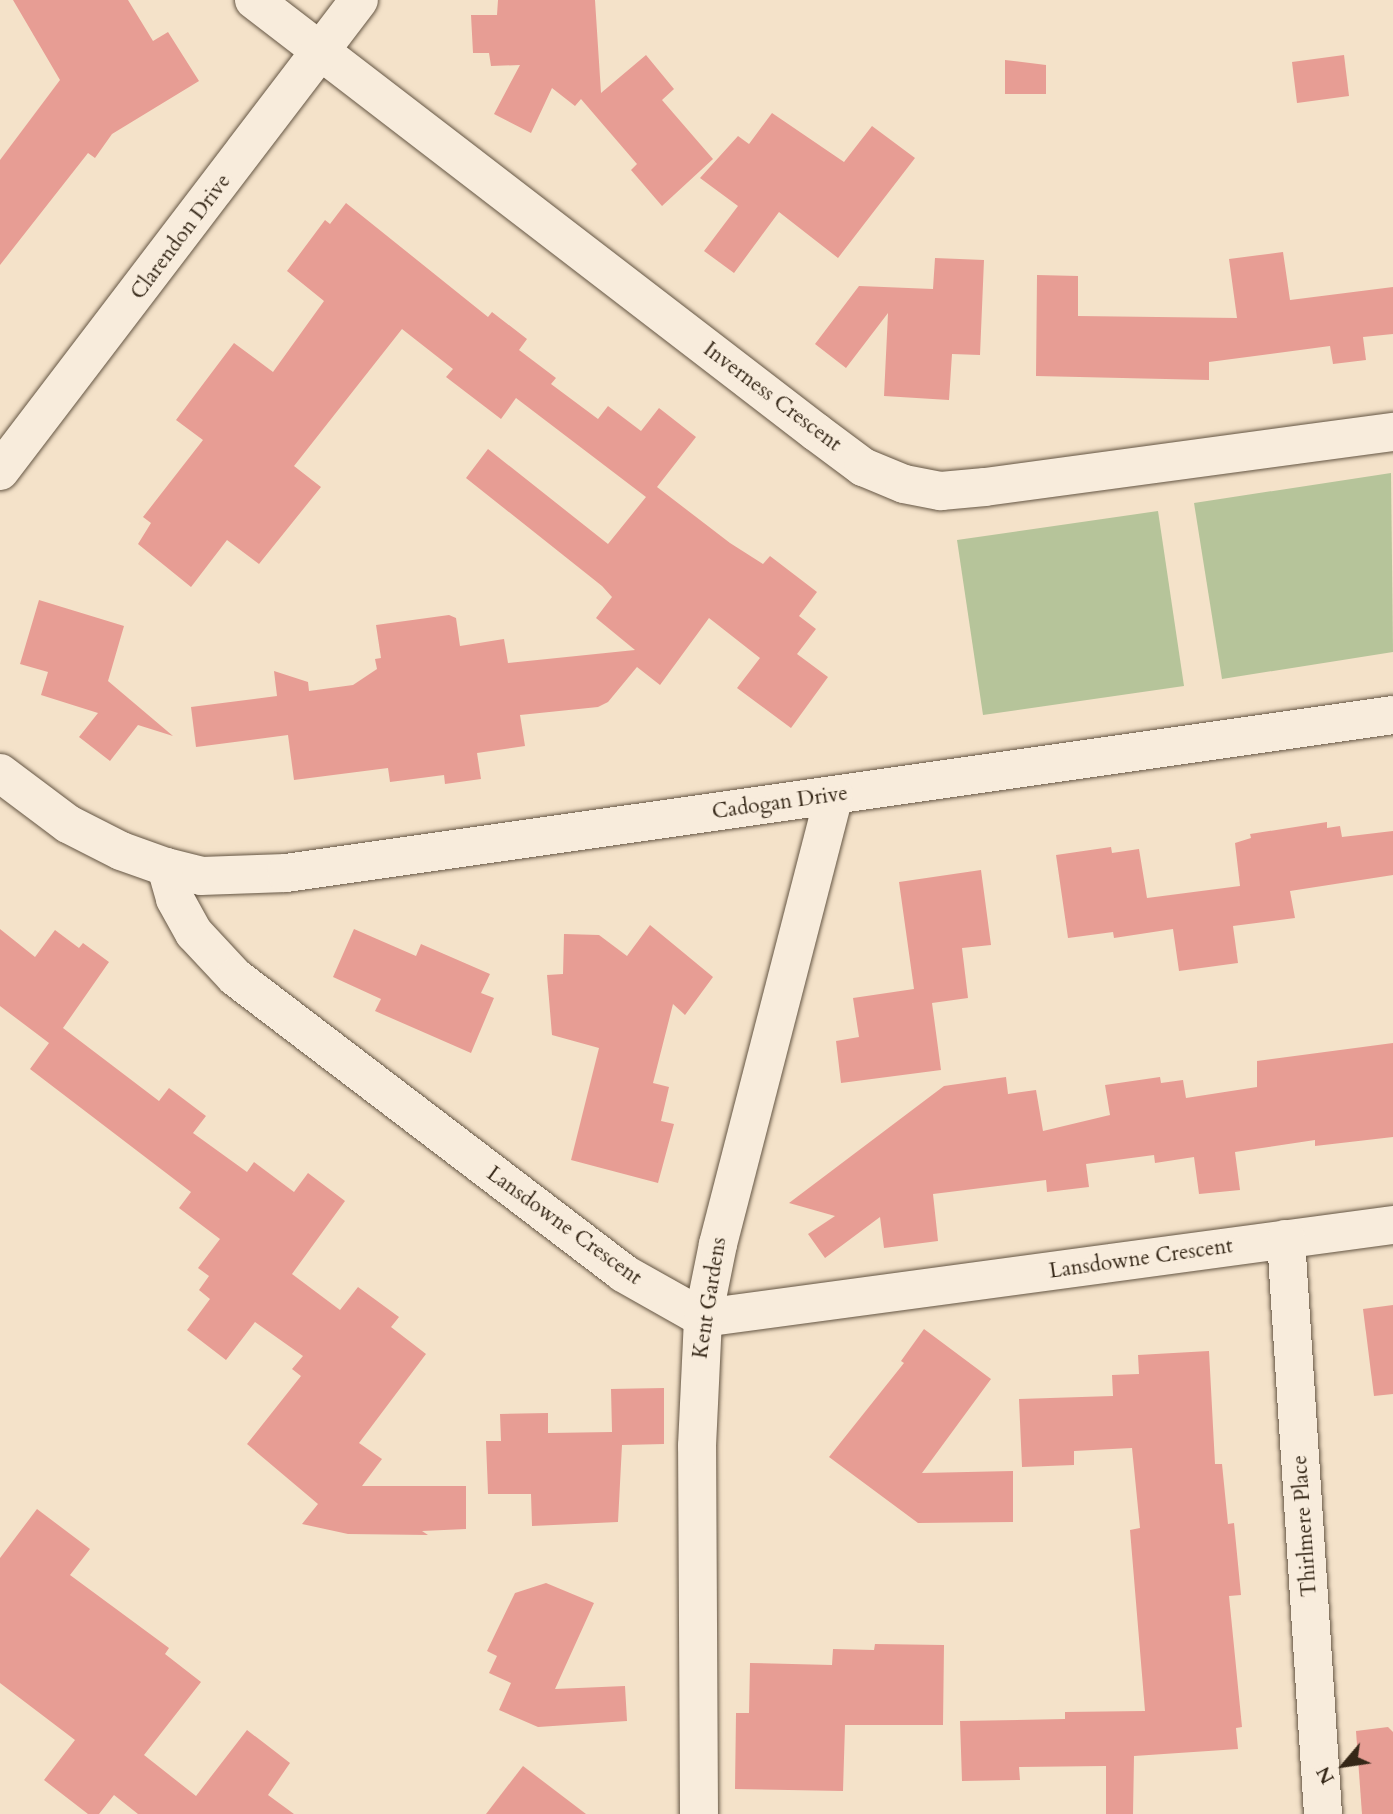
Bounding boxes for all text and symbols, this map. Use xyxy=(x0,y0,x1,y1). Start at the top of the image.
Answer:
street label: Clarendon Drive xyxy=(126,169,236,305)
street label: Inverness Crescent xyxy=(698,337,846,457)
street label: Cadogan Drive xyxy=(710,781,850,825)
street label: Lansdowne Crescent xyxy=(482,1161,646,1291)
street label: Lansdowne Crescent xyxy=(1048,1234,1234,1284)
street label: Kent Gardens xyxy=(688,1236,732,1360)
street label: Thirlmere Place xyxy=(1287,1454,1323,1598)
north arrow xyxy=(1309,1730,1379,1800)
text: N xyxy=(1310,1762,1341,1789)

